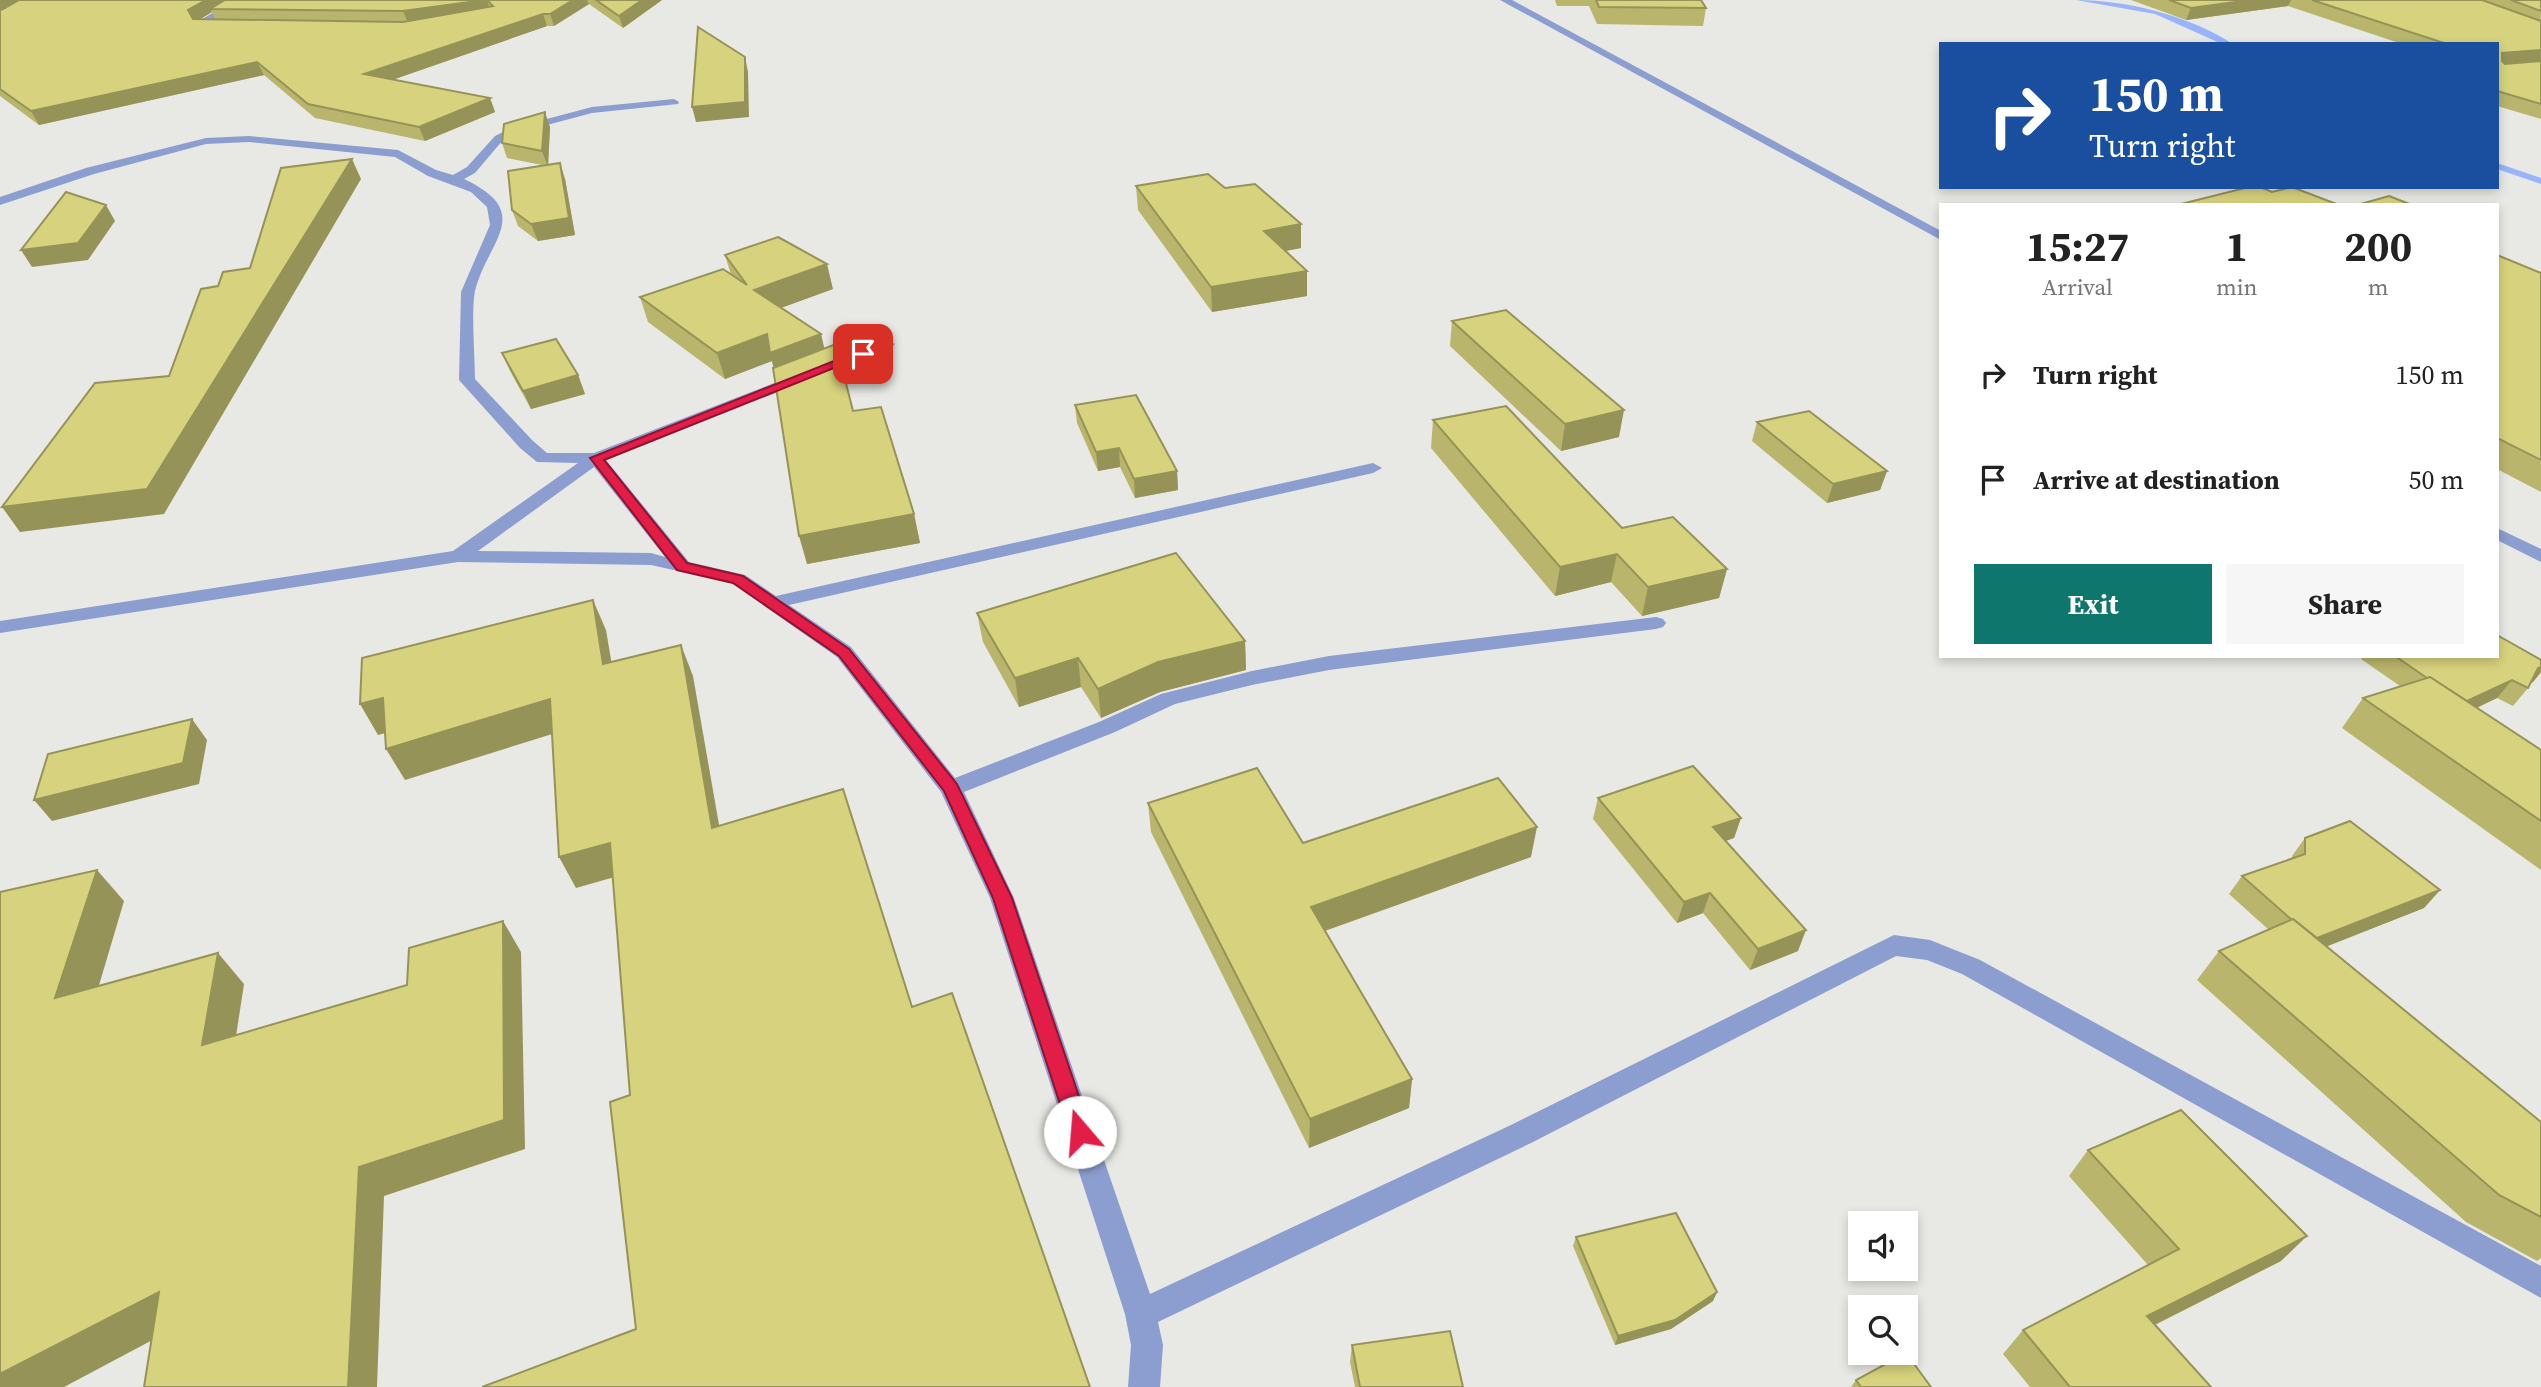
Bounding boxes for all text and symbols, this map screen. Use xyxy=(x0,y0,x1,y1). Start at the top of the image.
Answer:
text: 150 m xyxy=(2089,60,2224,127)
icon: right xyxy=(1974,70,2065,161)
text: Turn right xyxy=(2089,124,2235,168)
text: 15:27 xyxy=(2026,217,2129,275)
text: 1 xyxy=(2225,217,2248,275)
text: 200 xyxy=(2344,217,2412,275)
text: Arrival xyxy=(2042,271,2113,303)
text: min xyxy=(2216,271,2257,303)
text: m xyxy=(2368,271,2389,303)
pin xyxy=(833,324,893,384)
icon: arrive xyxy=(844,335,882,373)
icon: right xyxy=(1974,356,2012,394)
text: Turn right xyxy=(2033,357,2157,393)
text: 150 m xyxy=(2396,357,2464,393)
icon: arrive xyxy=(1974,461,2012,499)
text: Arrive at destination xyxy=(2033,462,2280,498)
text: 50 m xyxy=(2409,462,2464,498)
button: Exit xyxy=(1974,564,2212,644)
button: Share xyxy=(2226,564,2464,644)
position arrow xyxy=(1043,1095,1117,1169)
map controls xyxy=(1848,1211,1918,1365)
button: sound xyxy=(1848,1211,1918,1281)
button: search xyxy=(1848,1295,1918,1365)

